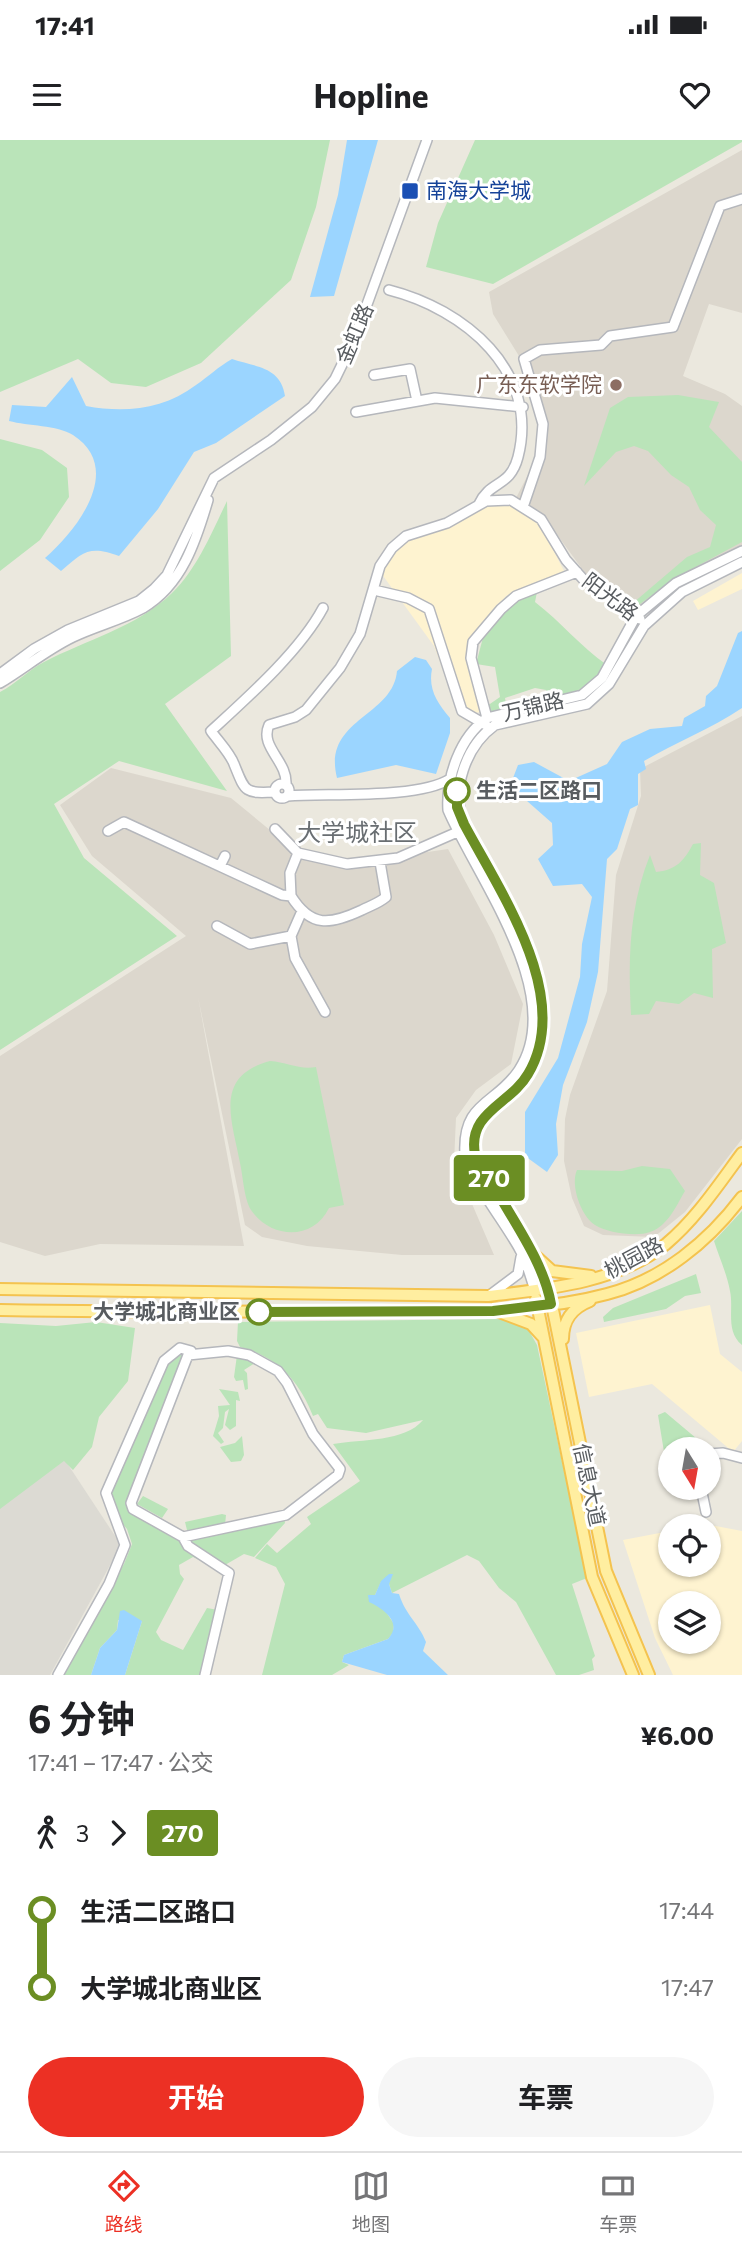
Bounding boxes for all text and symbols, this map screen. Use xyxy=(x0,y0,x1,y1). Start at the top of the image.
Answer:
text: 17:41 xyxy=(35,9,95,40)
text: Hopline xyxy=(313,75,429,115)
icon: menu xyxy=(28,76,66,114)
icon: heart xyxy=(676,76,714,114)
place label: 南海大学城 xyxy=(426,177,531,202)
marker: 南海大学城 xyxy=(400,181,420,201)
street label: 金虹路 xyxy=(330,300,377,367)
place label: 广东东软学院 xyxy=(476,371,602,396)
marker: 广东东软学院 xyxy=(608,377,624,393)
street label: 阳光路 xyxy=(578,567,644,625)
street label: 万锦路 xyxy=(499,686,566,725)
place label: 生活二区路口 xyxy=(476,777,602,802)
marker: 生活二区路口 xyxy=(444,778,470,804)
district label: 大学城社区 xyxy=(297,817,417,846)
line badge: 270 xyxy=(449,1155,529,1201)
text: 270 xyxy=(468,1163,510,1192)
street label: 桃园路 xyxy=(600,1231,667,1283)
place label: 大学城北商业区 xyxy=(93,1298,240,1323)
marker: 大学城北商业区 xyxy=(246,1299,272,1325)
north arrow xyxy=(658,1437,721,1500)
map controls xyxy=(658,1437,721,1654)
street label: 信息大道 xyxy=(570,1441,611,1528)
button: locate xyxy=(658,1514,721,1577)
button: layers xyxy=(658,1591,721,1654)
text: 6 分钟 xyxy=(28,1694,135,1741)
text: ¥6.00 xyxy=(641,1719,714,1750)
text: 17:41 – 17:47 · 公交 xyxy=(28,1748,214,1776)
icon: walk xyxy=(28,1814,66,1852)
icon: forward xyxy=(99,1814,137,1852)
text: 270 xyxy=(161,1818,204,1847)
text: 3 xyxy=(76,1819,89,1847)
text: 生活二区路口 xyxy=(80,1895,236,1926)
text: 17:44 xyxy=(659,1896,714,1924)
text: 大学城北商业区 xyxy=(80,1972,262,2003)
text: 17:47 xyxy=(661,1973,714,2001)
button: 开始 xyxy=(28,2057,364,2137)
button: 车票 xyxy=(378,2057,714,2137)
tab: 路线 xyxy=(105,2167,143,2236)
tab: 地图 xyxy=(352,2167,390,2236)
tab: 车票 xyxy=(599,2167,637,2236)

